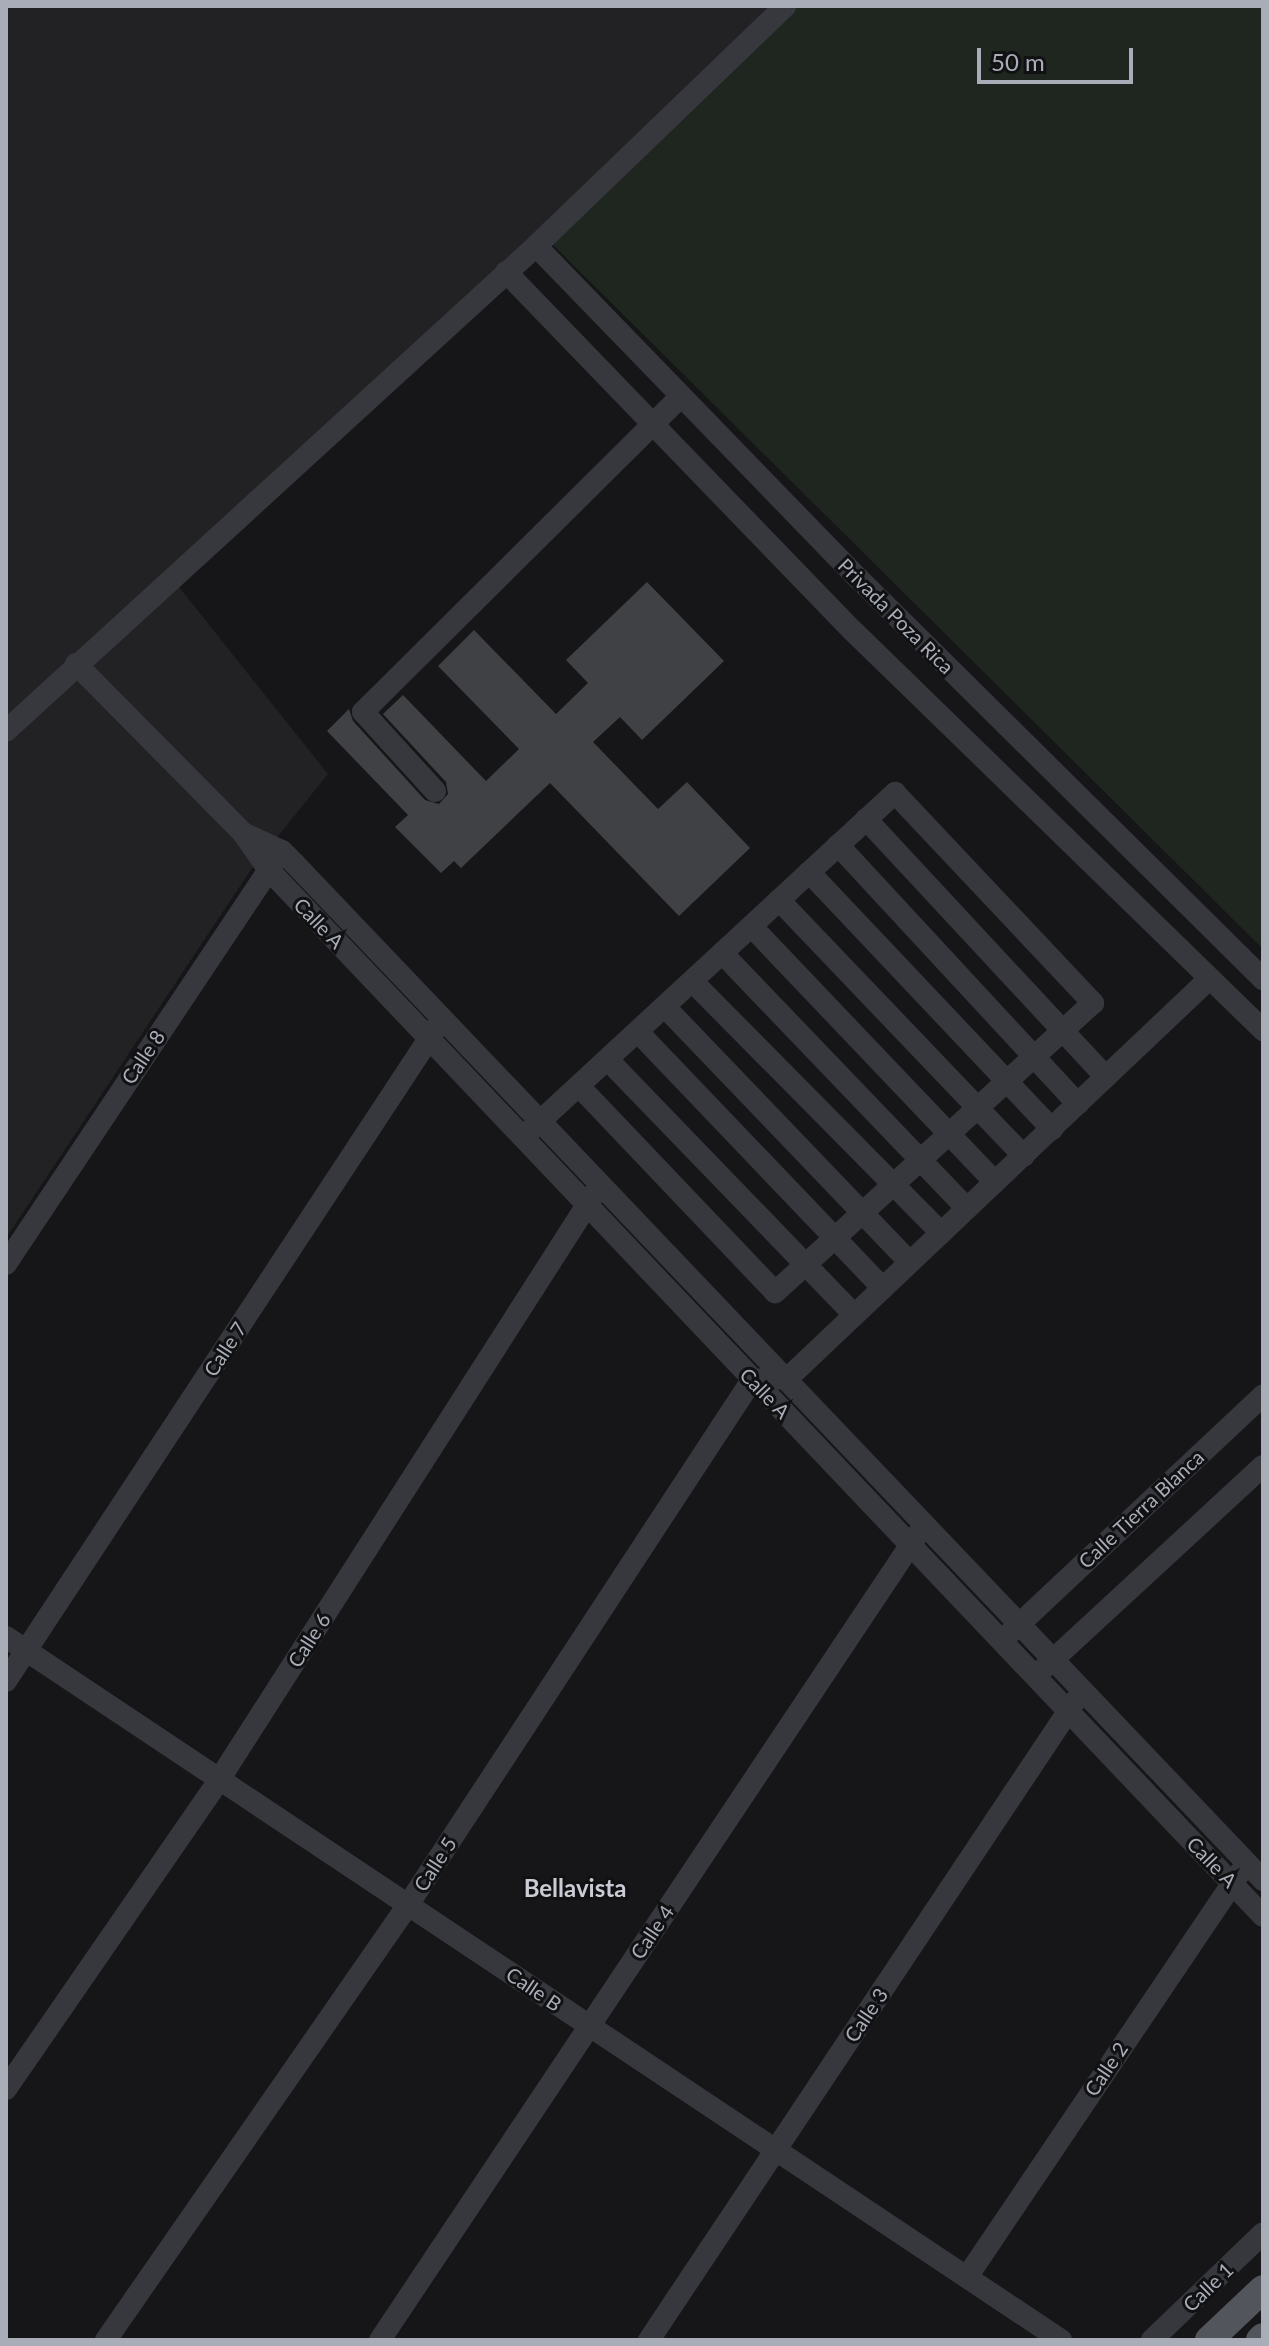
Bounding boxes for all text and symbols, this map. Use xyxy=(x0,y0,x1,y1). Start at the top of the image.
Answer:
scale bar xyxy=(981,32,1137,82)
text: 50 m xyxy=(991,47,1045,76)
street label: Privada Poza Rica xyxy=(833,553,959,679)
street label: Calle A xyxy=(289,892,349,954)
street label: Calle 8 xyxy=(116,1025,170,1089)
street label: Calle 7 xyxy=(199,1317,251,1381)
street label: Calle A xyxy=(735,1362,795,1424)
street label: Calle Tierra Blanca xyxy=(1073,1445,1209,1573)
street label: Calle 6 xyxy=(283,1608,335,1672)
street label: Calle A xyxy=(1182,1831,1242,1893)
street label: Calle 5 xyxy=(409,1832,461,1896)
district label: Bellavista xyxy=(524,1874,626,1902)
street label: Calle 4 xyxy=(625,1900,679,1964)
street label: Calle B xyxy=(502,1962,566,2016)
street label: Calle 3 xyxy=(839,1983,893,2047)
street label: Calle 2 xyxy=(1079,2037,1133,2101)
street label: Calle 1 xyxy=(1178,2258,1238,2316)

